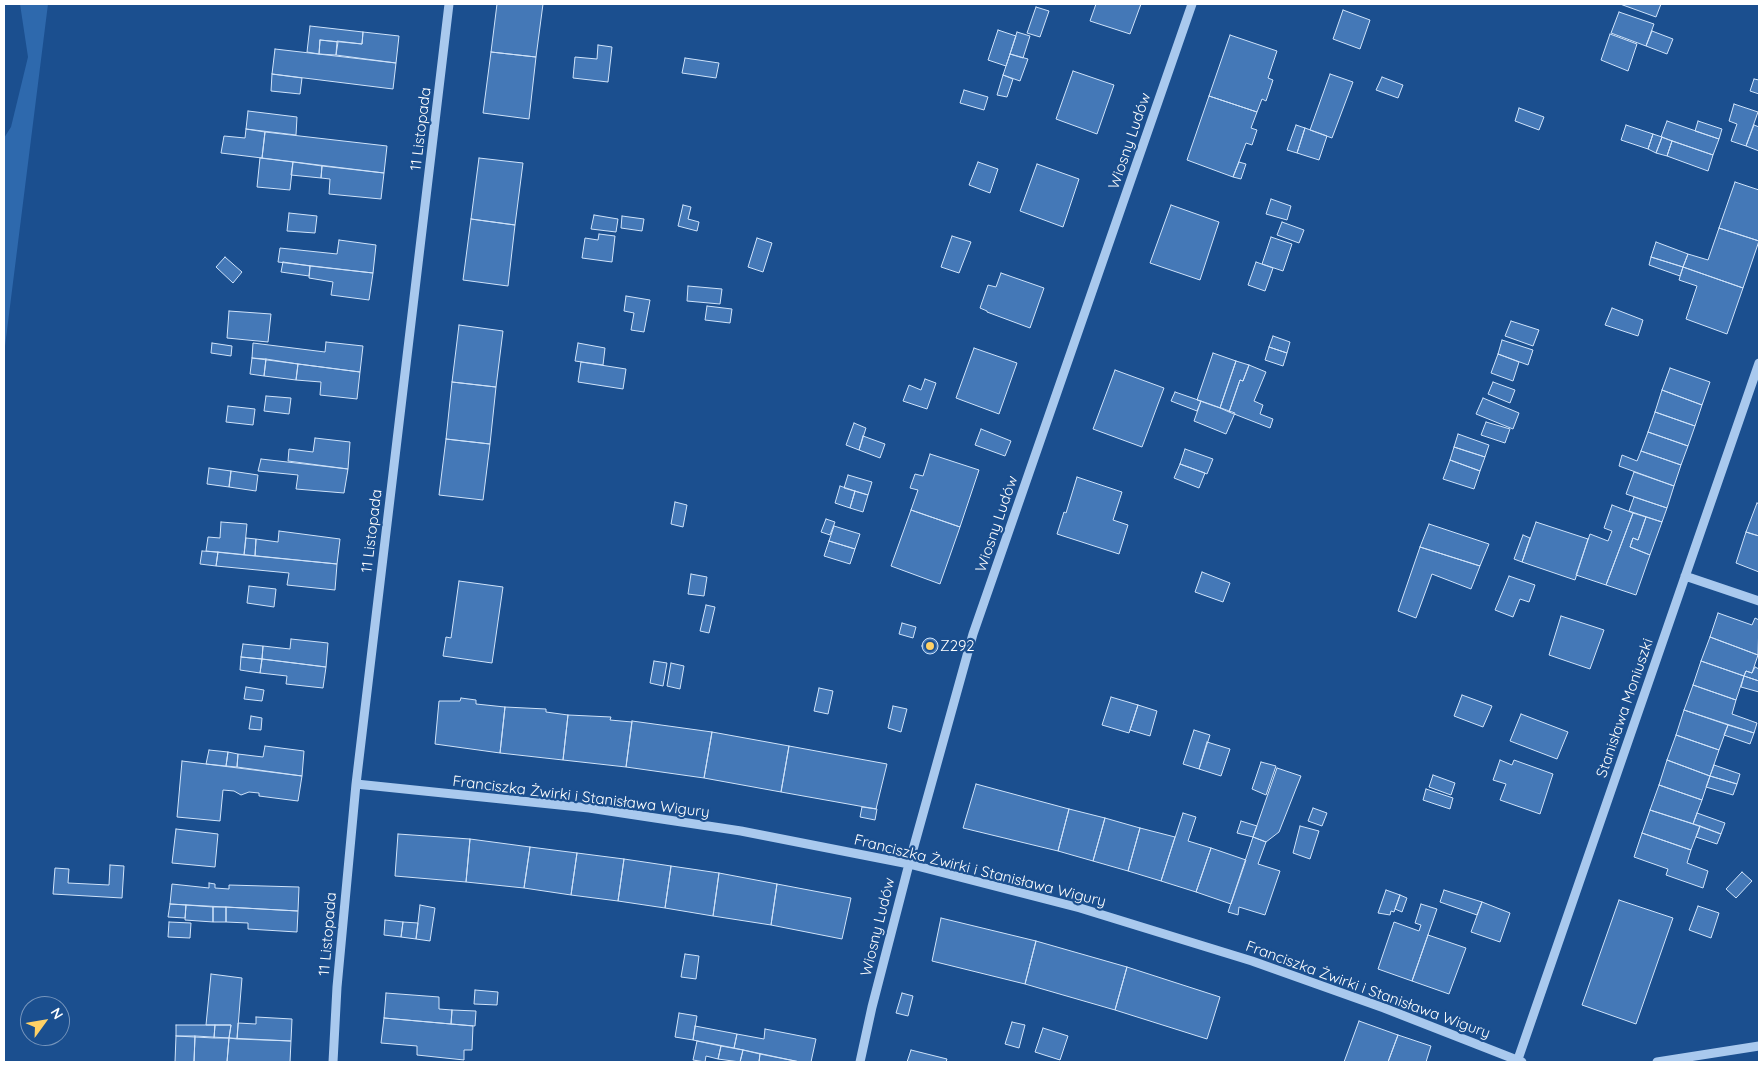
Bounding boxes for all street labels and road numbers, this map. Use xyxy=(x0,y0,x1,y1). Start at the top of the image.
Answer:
street label: 11 Listopada xyxy=(407,86,435,172)
street label: Wiosny Ludów xyxy=(1105,90,1155,192)
street label: Wiosny Ludów xyxy=(972,473,1022,575)
street label: 11 Listopada xyxy=(358,488,386,574)
street label: Stanisława Moniuszki xyxy=(1593,636,1657,780)
street label: Franciszka Żwirki i Stanisława Wigury xyxy=(451,772,711,822)
street label: Franciszka Żwirki i Stanisława Wigury xyxy=(852,831,1108,911)
street label: Wiosny Ludów xyxy=(857,876,899,978)
street label: 11 Listopada xyxy=(315,891,341,977)
street label: Franciszka Żwirki i Stanisława Wigury xyxy=(1243,937,1493,1043)

